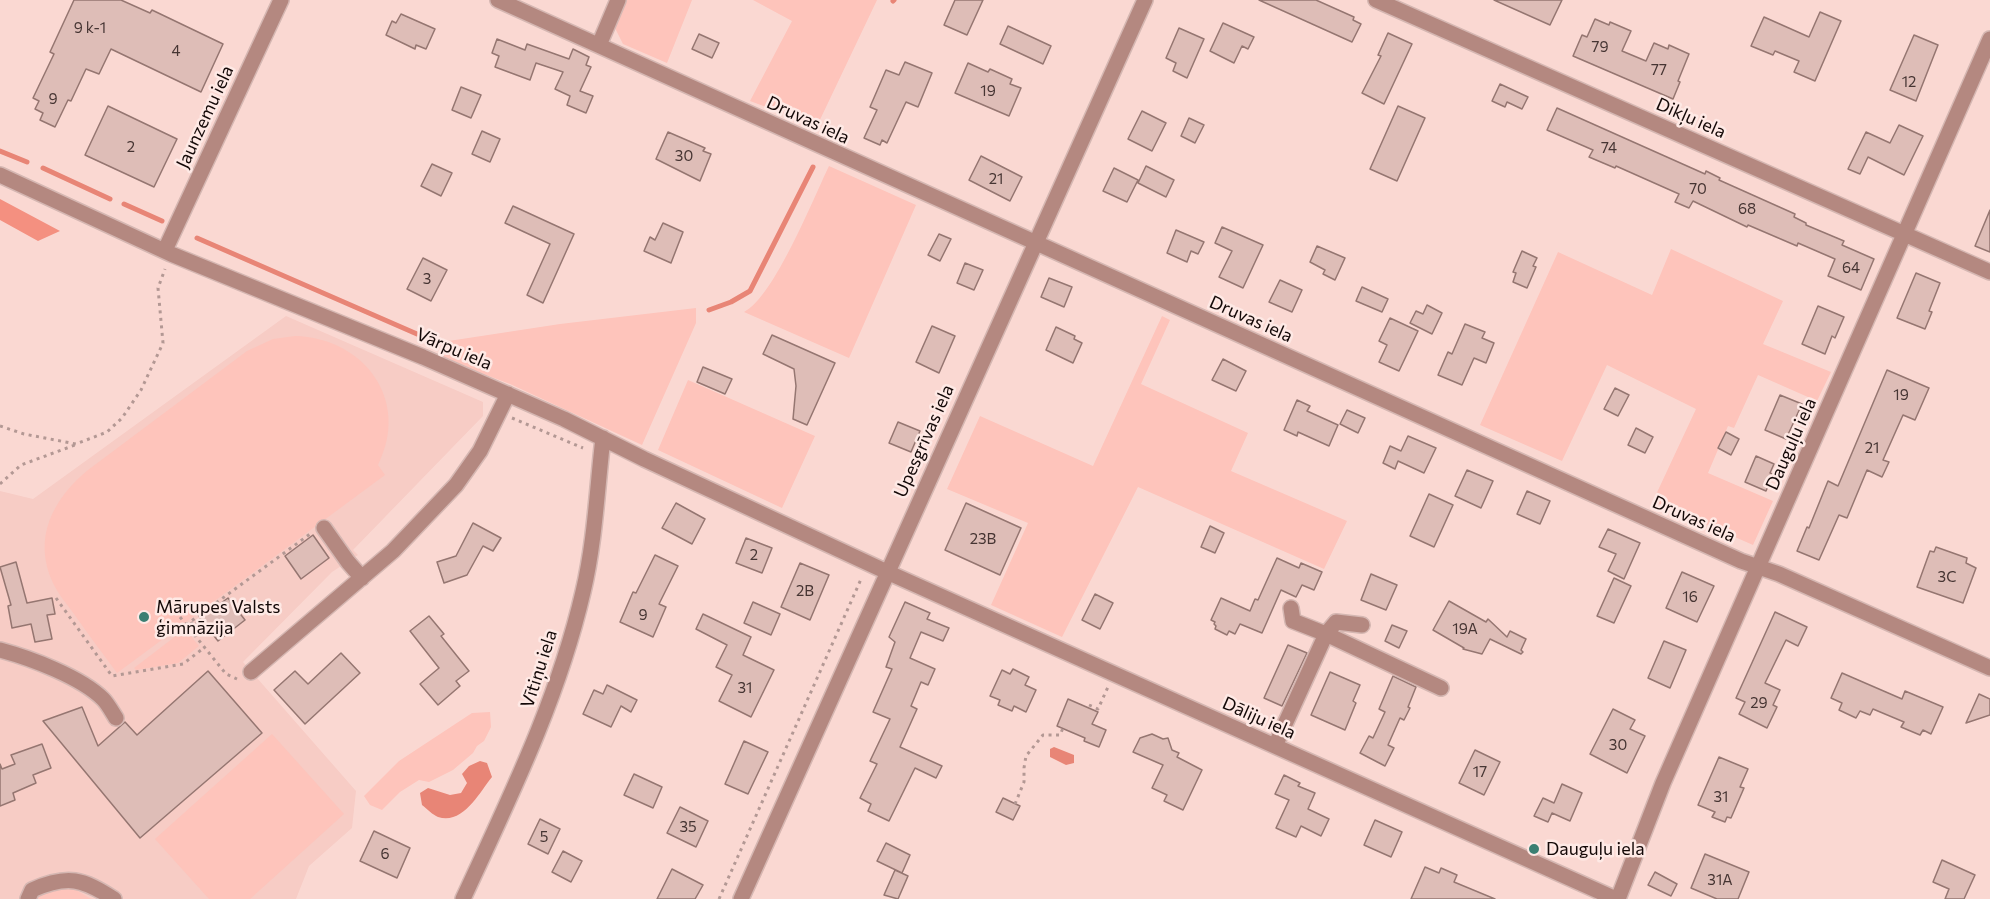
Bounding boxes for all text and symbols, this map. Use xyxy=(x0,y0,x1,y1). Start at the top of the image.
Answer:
house number: 9 k-1 xyxy=(74,19,106,37)
house number: 79 xyxy=(1592,38,1608,56)
house number: 4 xyxy=(172,42,180,60)
house number: 77 xyxy=(1651,61,1667,79)
street label: Jaunzemu iela xyxy=(172,62,238,172)
house number: 12 xyxy=(1902,73,1916,91)
house number: 19 xyxy=(980,82,996,100)
house number: 9 xyxy=(48,90,58,108)
street label: Druvas iela xyxy=(763,91,853,149)
street label: Dikļu iela xyxy=(1653,93,1729,143)
house number: 2 xyxy=(127,138,135,156)
house number: 74 xyxy=(1601,139,1617,157)
house number: 30 xyxy=(675,147,693,165)
house number: 21 xyxy=(989,170,1003,188)
house number: 70 xyxy=(1689,180,1707,198)
house number: 68 xyxy=(1738,200,1756,218)
house number: 64 xyxy=(1842,259,1860,277)
house number: 3 xyxy=(423,270,431,288)
street label: Druvas iela xyxy=(1206,291,1296,347)
street label: Vārpu iela xyxy=(413,323,495,375)
street label: Upesgrīvas iela xyxy=(889,381,959,501)
house number: 19 xyxy=(1893,386,1909,404)
street label: Dauguļu iela xyxy=(1761,395,1821,493)
house number: 21 xyxy=(1865,439,1879,457)
street label: Druvas iela xyxy=(1649,491,1739,547)
house number: 23B xyxy=(970,530,996,548)
house number: 2 xyxy=(750,546,758,564)
house number: 3C xyxy=(1938,568,1956,586)
house number: 2B xyxy=(796,582,814,600)
house number: 16 xyxy=(1682,588,1698,606)
place label: Mārupes Valsts ģimnāzija xyxy=(156,596,281,638)
house number: 9 xyxy=(638,606,648,624)
marker: Mārupes Valsts ģimnāzija xyxy=(137,610,151,624)
house number: 19A xyxy=(1452,620,1478,638)
street label: Vītiņu iela xyxy=(516,627,562,711)
house number: 31 xyxy=(738,679,752,697)
street label: Dāliju iela xyxy=(1219,692,1299,744)
house number: 29 xyxy=(1750,694,1768,712)
house number: 30 xyxy=(1609,736,1627,754)
house number: 17 xyxy=(1473,763,1487,781)
house number: 31 xyxy=(1714,788,1728,806)
house number: 35 xyxy=(679,818,697,836)
house number: 5 xyxy=(540,828,548,846)
place label: Dauguļu iela xyxy=(1546,838,1645,860)
marker: Dauguļu iela xyxy=(1527,842,1541,856)
house number: 6 xyxy=(380,845,390,863)
house number: 31A xyxy=(1707,871,1733,889)

